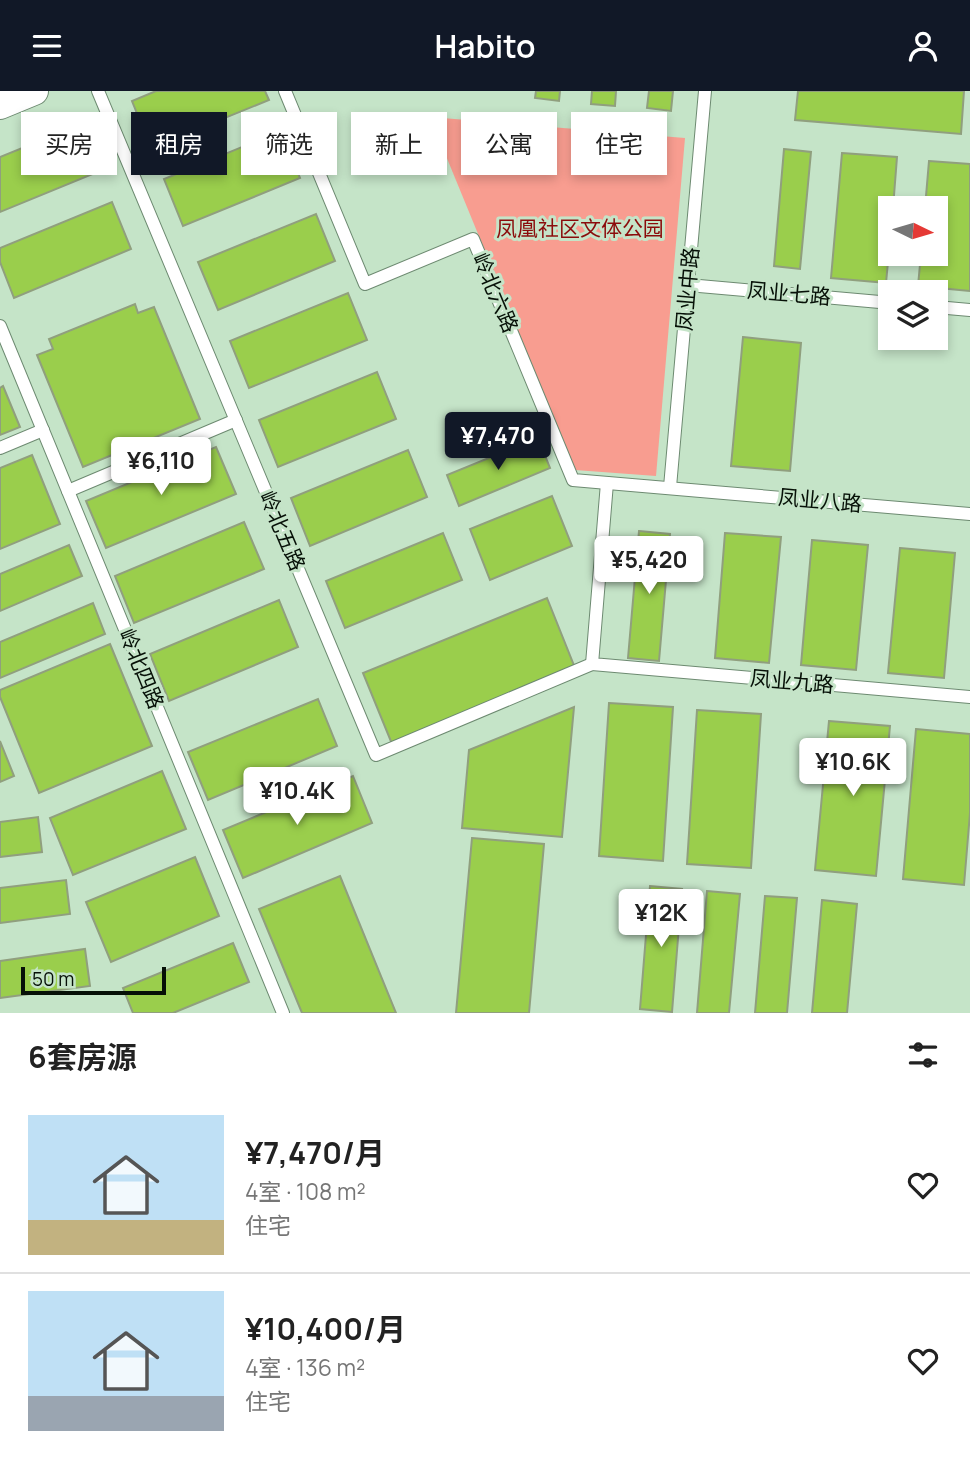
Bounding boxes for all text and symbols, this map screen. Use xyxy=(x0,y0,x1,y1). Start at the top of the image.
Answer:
text: Habito xyxy=(434,24,536,68)
icon: menu xyxy=(28,27,66,65)
icon: person xyxy=(904,27,942,65)
chip: 买房 xyxy=(21,112,117,175)
chip: 租房 xyxy=(131,112,227,175)
chip: 筛选 xyxy=(241,112,337,175)
chip: 新上 xyxy=(351,112,447,175)
chip: 公寓 xyxy=(461,112,557,175)
chip: 住宅 xyxy=(571,112,667,175)
north arrow xyxy=(878,196,948,266)
map controls xyxy=(878,196,948,350)
park label: 凤凰社区文体公园 xyxy=(496,214,664,242)
street label: 凤业中路 xyxy=(669,246,705,332)
street label: 岭北六路 xyxy=(467,248,525,337)
street label: 凤业七路 xyxy=(746,275,832,311)
button: layers xyxy=(878,280,948,350)
pin: ¥7,470 xyxy=(441,413,555,472)
text: ¥7,470 xyxy=(461,419,535,451)
pin: ¥6,110 xyxy=(104,437,218,497)
text: ¥6,110 xyxy=(127,444,195,476)
street label: 凤业八路 xyxy=(777,482,863,518)
street label: 岭北五路 xyxy=(254,486,312,575)
pin: ¥5,420 xyxy=(592,537,706,596)
text: ¥5,420 xyxy=(610,543,688,575)
street label: 岭北四路 xyxy=(113,624,171,713)
street label: 凤业九路 xyxy=(749,663,835,699)
pin: ¥10.6K xyxy=(796,739,910,798)
text: ¥10.6K xyxy=(815,745,891,777)
pin: ¥10.4K xyxy=(240,767,354,827)
text: ¥10.4K xyxy=(259,774,335,806)
pin: ¥12K xyxy=(620,889,702,949)
text: ¥12K xyxy=(635,896,687,928)
scale bar xyxy=(21,964,166,996)
text: 50 m xyxy=(32,966,74,992)
text: 6套房源 xyxy=(28,1036,137,1077)
icon: filters xyxy=(904,1036,942,1074)
text: ¥7,470/月 xyxy=(245,1132,385,1173)
icon: home xyxy=(84,1143,168,1227)
icon: heart xyxy=(904,1166,942,1204)
text: 4室 · 108 m² xyxy=(245,1175,366,1207)
text: 住宅 xyxy=(245,1209,291,1241)
text: ¥10,400/月 xyxy=(245,1308,406,1349)
icon: home xyxy=(84,1319,168,1403)
icon: heart xyxy=(904,1342,942,1380)
text: 4室 · 136 m² xyxy=(245,1351,365,1383)
text: 住宅 xyxy=(245,1385,291,1417)

